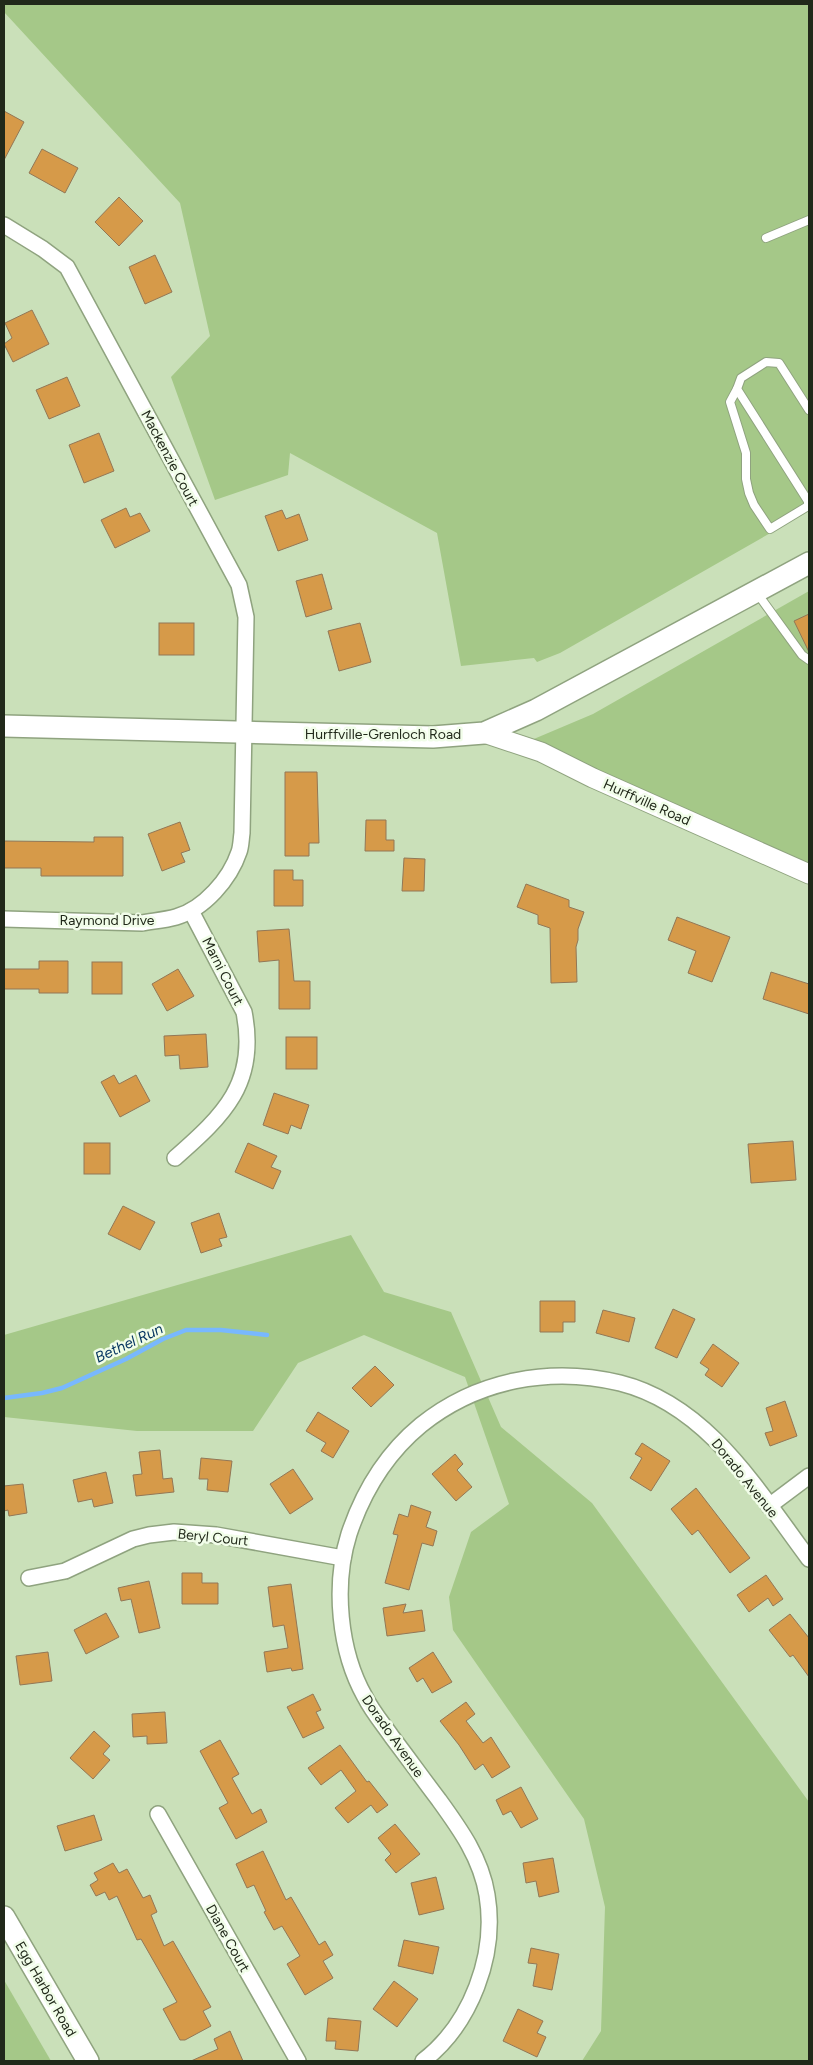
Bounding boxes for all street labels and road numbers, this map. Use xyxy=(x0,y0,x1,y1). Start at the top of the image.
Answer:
street label: Mackenzie Court xyxy=(137,407,202,509)
street label: Hurffville-Grenloch Road xyxy=(305,726,461,743)
street label: Hurffville Road xyxy=(601,776,693,829)
street label: Raymond Drive xyxy=(59,912,155,929)
street label: Marni Court xyxy=(198,934,247,1008)
street label: Dorado Avenue xyxy=(708,1435,782,1522)
street label: Beryl Court xyxy=(177,1525,249,1550)
street label: Dorado Avenue xyxy=(358,1692,428,1781)
street label: Diane Court xyxy=(202,1901,253,1975)
street label: Egg Harbor Road xyxy=(11,1939,80,2040)

